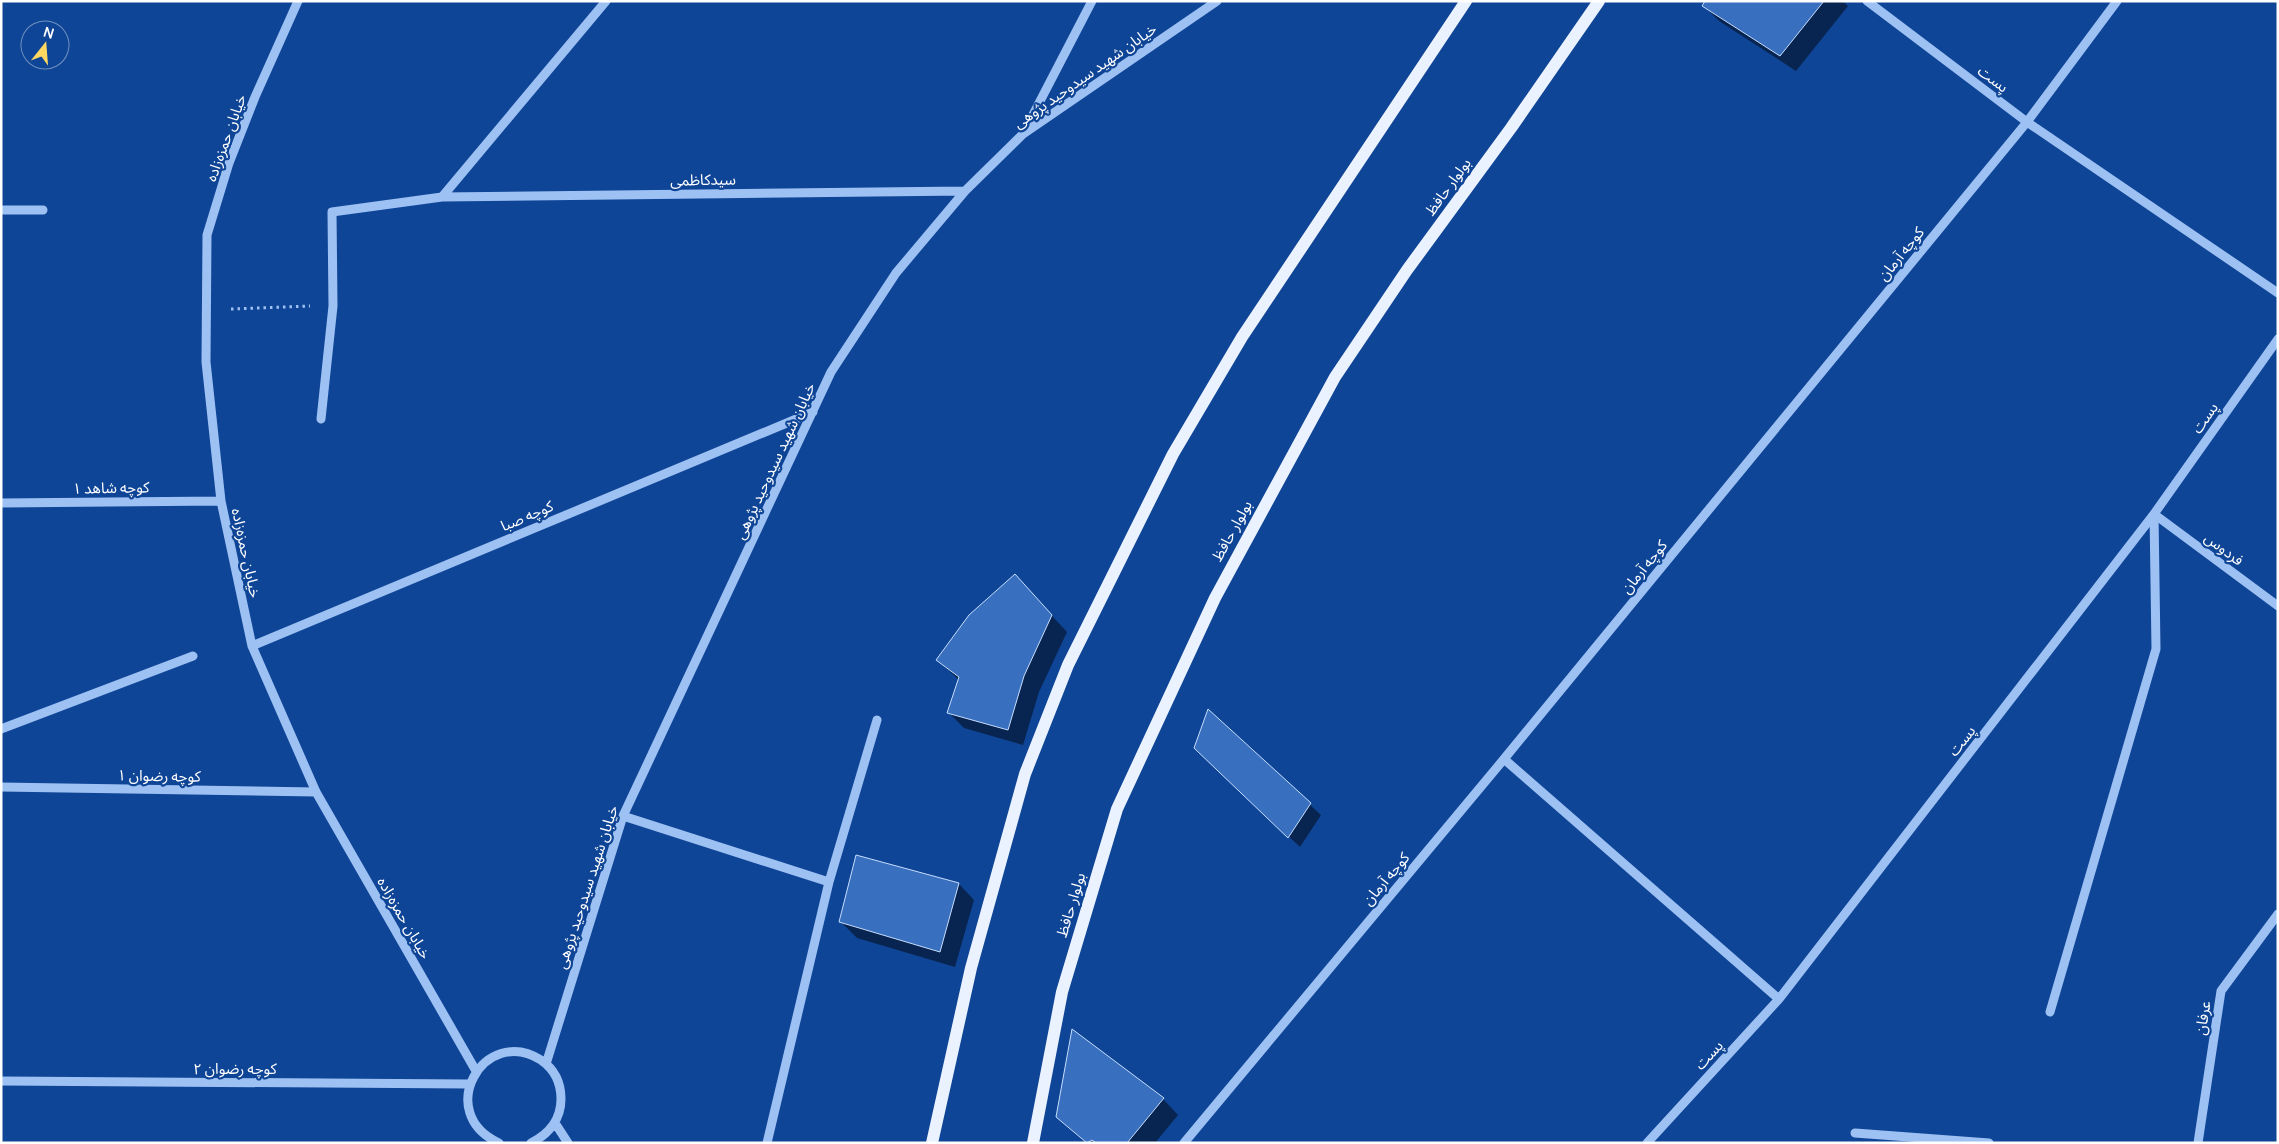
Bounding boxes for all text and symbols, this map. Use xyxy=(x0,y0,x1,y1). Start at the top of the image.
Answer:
street label: خیابان شهید سیدوحید پژوهی xyxy=(1009,18,1161,133)
north arrow xyxy=(20,20,70,70)
text: N xyxy=(41,22,57,43)
street label: پست xyxy=(1973,60,2013,97)
street label: خیابان حمزه‌زاده xyxy=(200,91,251,184)
street label: بولوار حافظ xyxy=(1420,154,1476,220)
street label: سیدکاظمی xyxy=(670,168,736,191)
street label: کوچه آرمان xyxy=(1873,222,1929,285)
street label: خیابان شهید سیدوحید پژوهی xyxy=(729,379,820,543)
street label: پست xyxy=(2186,398,2223,438)
street label: کوچه شاهد ۱ xyxy=(72,476,150,499)
street label: کوچه صبا xyxy=(497,495,557,536)
street label: بولوار حافظ xyxy=(1206,497,1257,565)
street label: خیابان حمزه‌زاده xyxy=(227,506,266,600)
street label: فردوس xyxy=(2200,527,2248,570)
street label: کوچه آرمان xyxy=(1616,535,1672,598)
street label: پست xyxy=(1943,721,1980,760)
street label: کوچه رضوان ۱ xyxy=(117,764,202,787)
street label: خیابان شهید سیدوحید پژوهی xyxy=(550,802,623,971)
street label: کوچه آرمان xyxy=(1357,847,1415,910)
street label: بولوار حافظ xyxy=(1051,870,1090,940)
street label: خیابان حمزه‌زاده xyxy=(373,873,436,963)
street label: عرفان xyxy=(2189,999,2216,1037)
street label: پست xyxy=(1689,1035,1728,1074)
street label: کوچه رضوان ۲ xyxy=(193,1058,278,1079)

